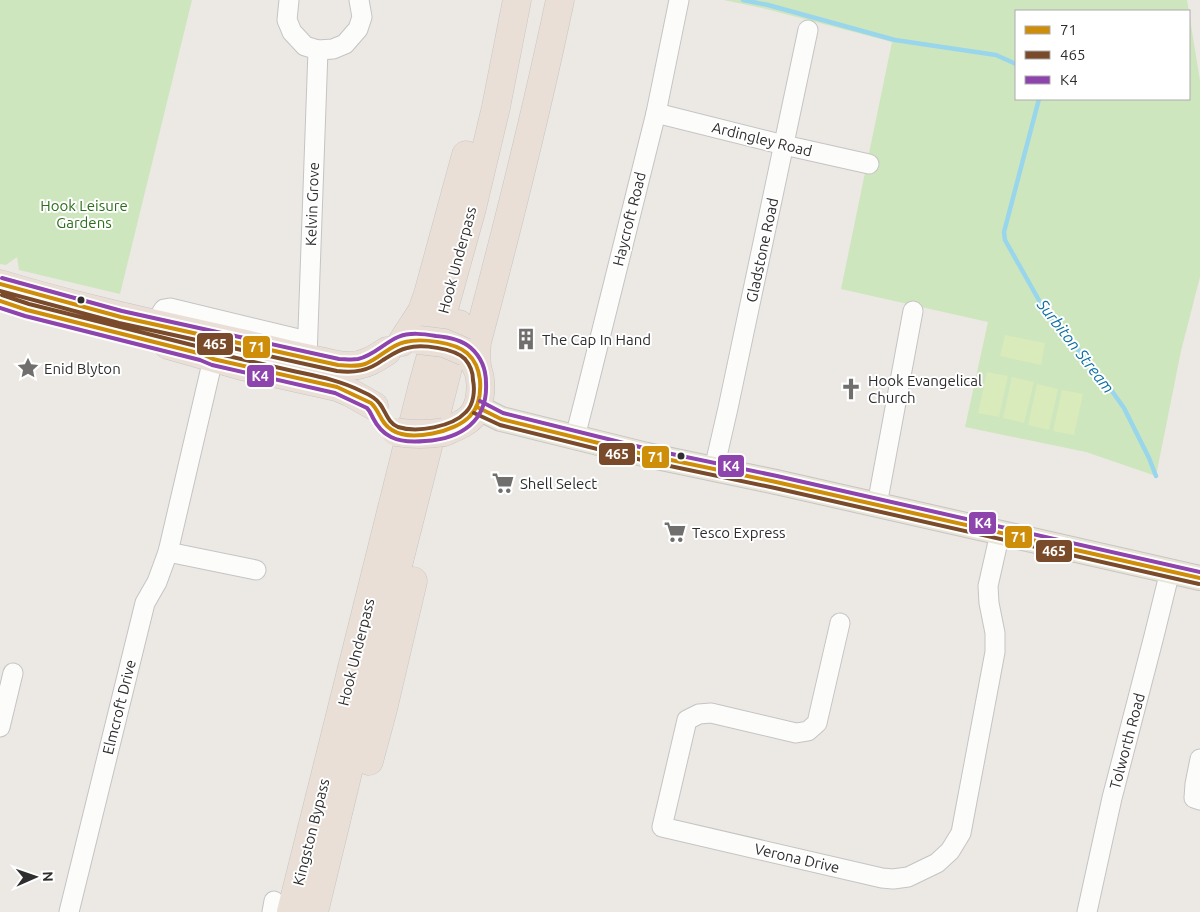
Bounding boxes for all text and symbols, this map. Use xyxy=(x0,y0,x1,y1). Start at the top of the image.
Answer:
legend xyxy=(1015,10,1190,100)
text: 71 xyxy=(1060,21,1077,38)
text: 465 xyxy=(1060,46,1085,63)
text: K4 xyxy=(1060,71,1078,88)
street label: Ardingley Road xyxy=(710,118,814,160)
street label: Kelvin Grove xyxy=(302,162,322,246)
street label: Haycroft Road xyxy=(609,170,649,268)
street label: Gladstone Road xyxy=(743,196,781,304)
park label: Hook Leisure Gardens xyxy=(40,197,128,231)
street label: Hook Underpass xyxy=(435,205,479,315)
unlabelled marker xyxy=(76,295,86,305)
water label: Surbiton Stream xyxy=(1033,295,1118,396)
building icon: The Cap In Hand xyxy=(513,326,539,352)
place label: The Cap In Hand xyxy=(542,331,651,348)
line badge: 465 xyxy=(196,332,234,356)
line badge: 71 xyxy=(242,335,271,359)
text: 465 xyxy=(203,336,227,352)
text: 71 xyxy=(249,339,265,355)
place icon: Enid Blyton xyxy=(15,355,41,381)
place label: Enid Blyton xyxy=(44,360,121,377)
line badge: K4 xyxy=(246,364,275,388)
text: K4 xyxy=(251,368,269,384)
place label: Hook Evangelical Church xyxy=(868,372,982,406)
church icon: Hook Evangelical Church xyxy=(838,376,864,402)
line badge: 465 xyxy=(598,442,636,466)
line badge: 71 xyxy=(641,445,670,469)
text: 465 xyxy=(605,446,629,462)
text: 71 xyxy=(648,449,664,465)
unlabelled marker xyxy=(676,451,686,461)
line badge: K4 xyxy=(717,454,745,478)
text: K4 xyxy=(722,458,740,474)
supermarket icon: Shell Select xyxy=(490,470,516,496)
place label: Shell Select xyxy=(520,475,597,492)
line badge: K4 xyxy=(968,511,997,535)
text: K4 xyxy=(974,515,992,531)
supermarket icon: Tesco Express xyxy=(662,519,688,545)
place label: Tesco Express xyxy=(692,524,785,541)
line badge: 71 xyxy=(1004,525,1033,549)
text: 71 xyxy=(1011,529,1027,545)
line badge: 465 xyxy=(1035,539,1073,563)
text: 465 xyxy=(1042,543,1066,559)
street label: Hook Underpass xyxy=(334,597,378,707)
street label: Elmcroft Drive xyxy=(99,658,139,756)
street label: Tolworth Road xyxy=(1106,691,1148,791)
street label: Kingston Bypass xyxy=(289,777,333,887)
street label: Verona Drive xyxy=(753,840,841,876)
north arrow xyxy=(10,852,60,902)
text: N xyxy=(40,871,56,882)

